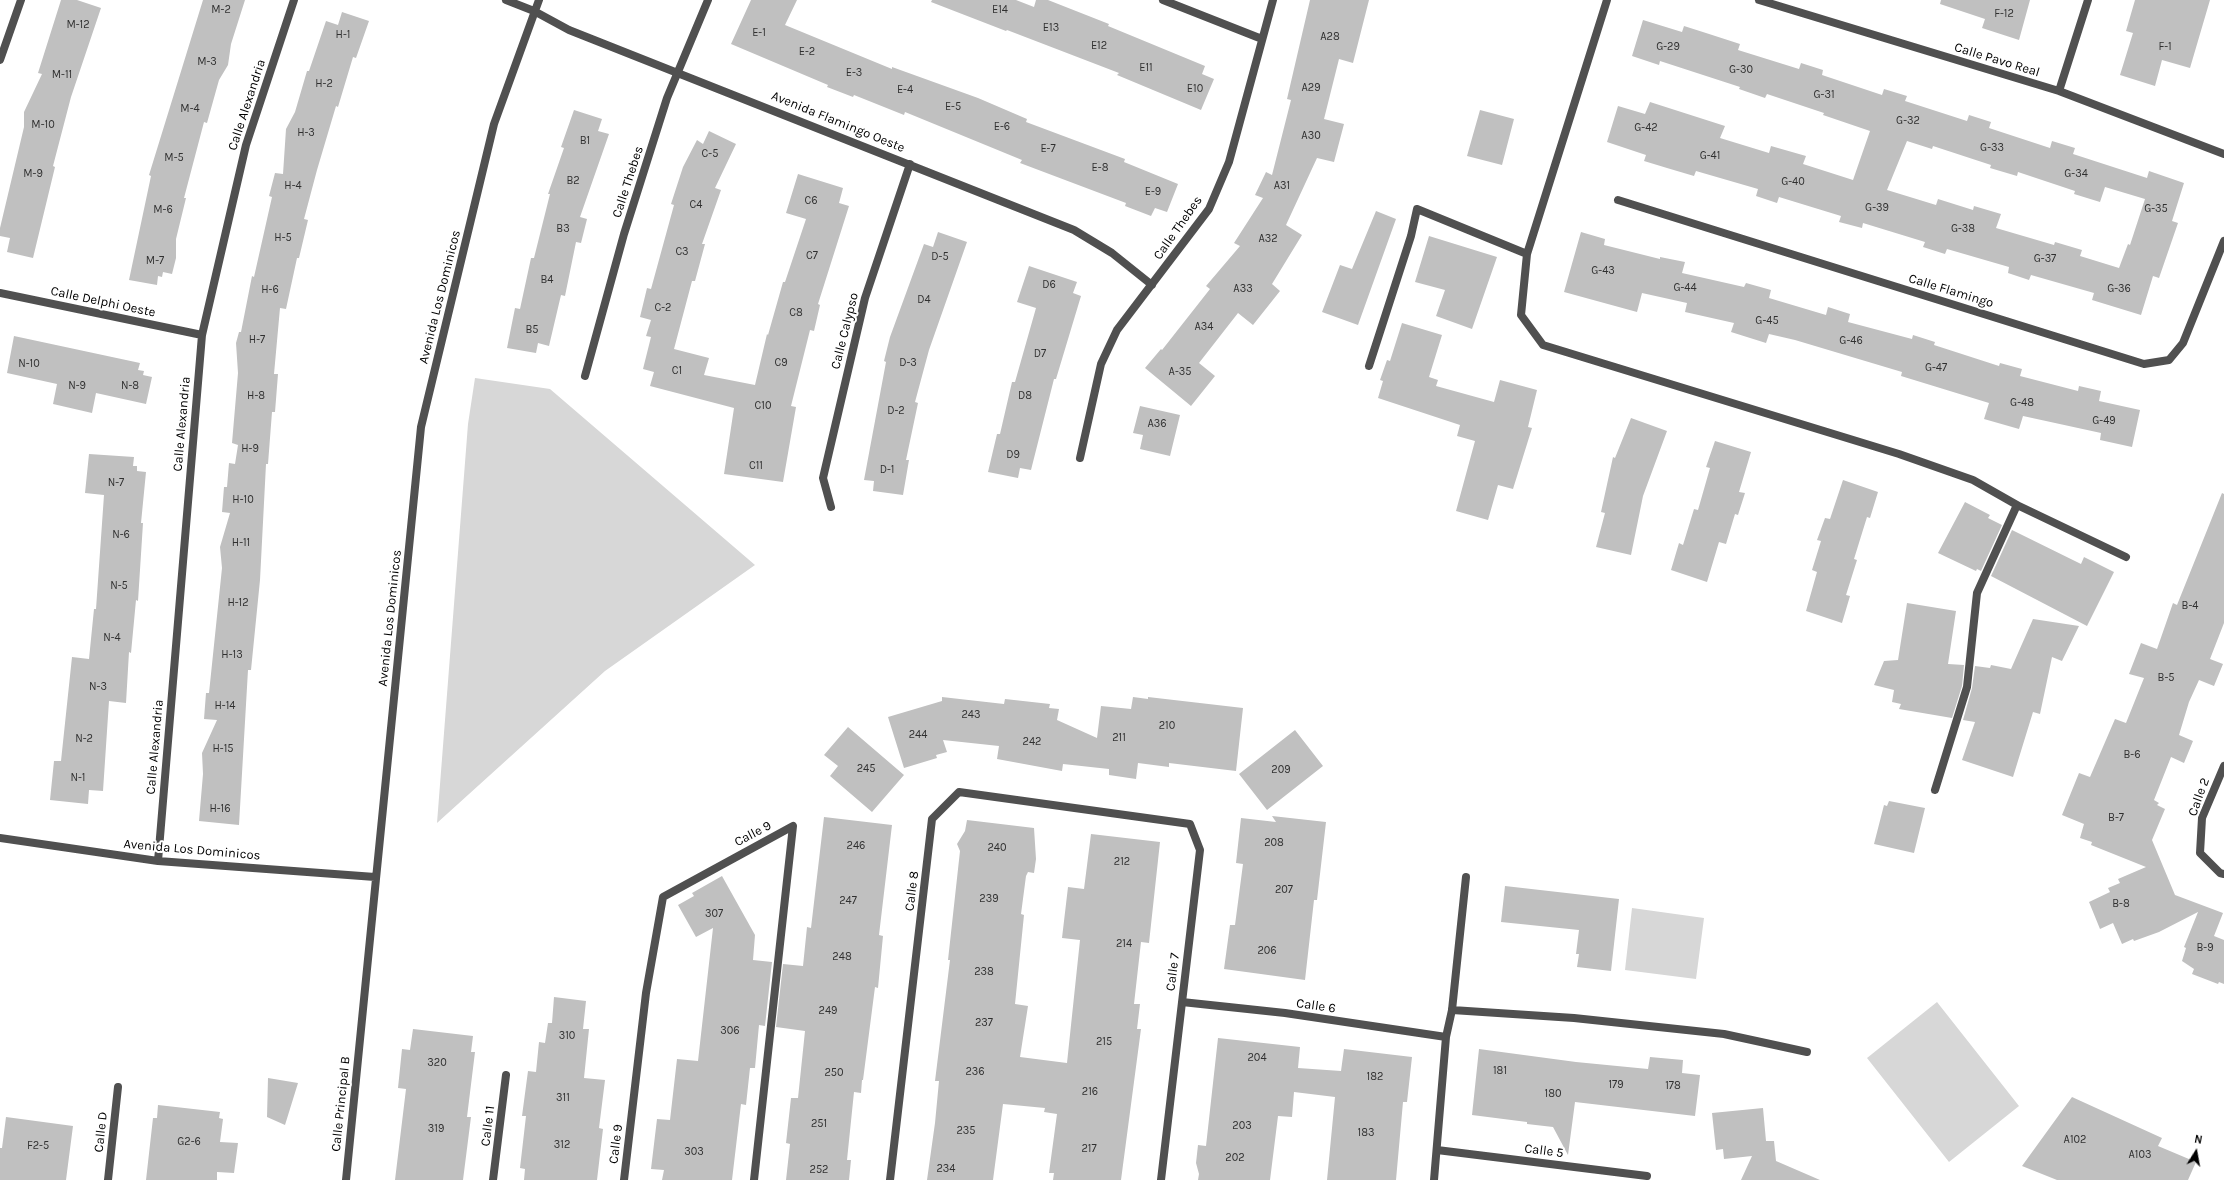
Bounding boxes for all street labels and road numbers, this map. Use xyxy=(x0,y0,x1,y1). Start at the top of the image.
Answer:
street label: Calle Pavo Real xyxy=(1952,40,2042,80)
street label: Calle Alexandria xyxy=(225,57,269,153)
street label: Avenida Flamingo Oeste xyxy=(769,88,907,156)
street label: Calle Thebes xyxy=(609,144,647,220)
street label: Calle Thebes xyxy=(1150,193,1206,263)
street label: Avenida Los Dominicos xyxy=(416,229,464,365)
street label: Calle Flamingo xyxy=(1907,271,1995,311)
street label: Calle Delphi Oeste xyxy=(49,283,157,321)
street label: Calle Calypso xyxy=(828,291,862,371)
street label: Calle Alexandria xyxy=(170,376,194,472)
street label: Avenida Los Dominicos xyxy=(375,549,405,687)
street label: Calle Alexandria xyxy=(143,699,167,795)
street label: Calle 2 xyxy=(2185,776,2213,818)
street label: Calle 9 xyxy=(732,818,774,850)
street label: Avenida Los Dominicos xyxy=(123,836,261,864)
street label: Calle 8 xyxy=(902,870,922,912)
street label: Calle 7 xyxy=(1163,952,1183,992)
street label: Calle 6 xyxy=(1295,996,1337,1016)
street label: Calle Principal B xyxy=(328,1055,354,1153)
street label: Calle 11 xyxy=(478,1105,498,1147)
street label: Calle D xyxy=(91,1111,111,1153)
street label: Calle 9 xyxy=(606,1123,626,1165)
street label: Calle 5 xyxy=(1523,1141,1565,1161)

